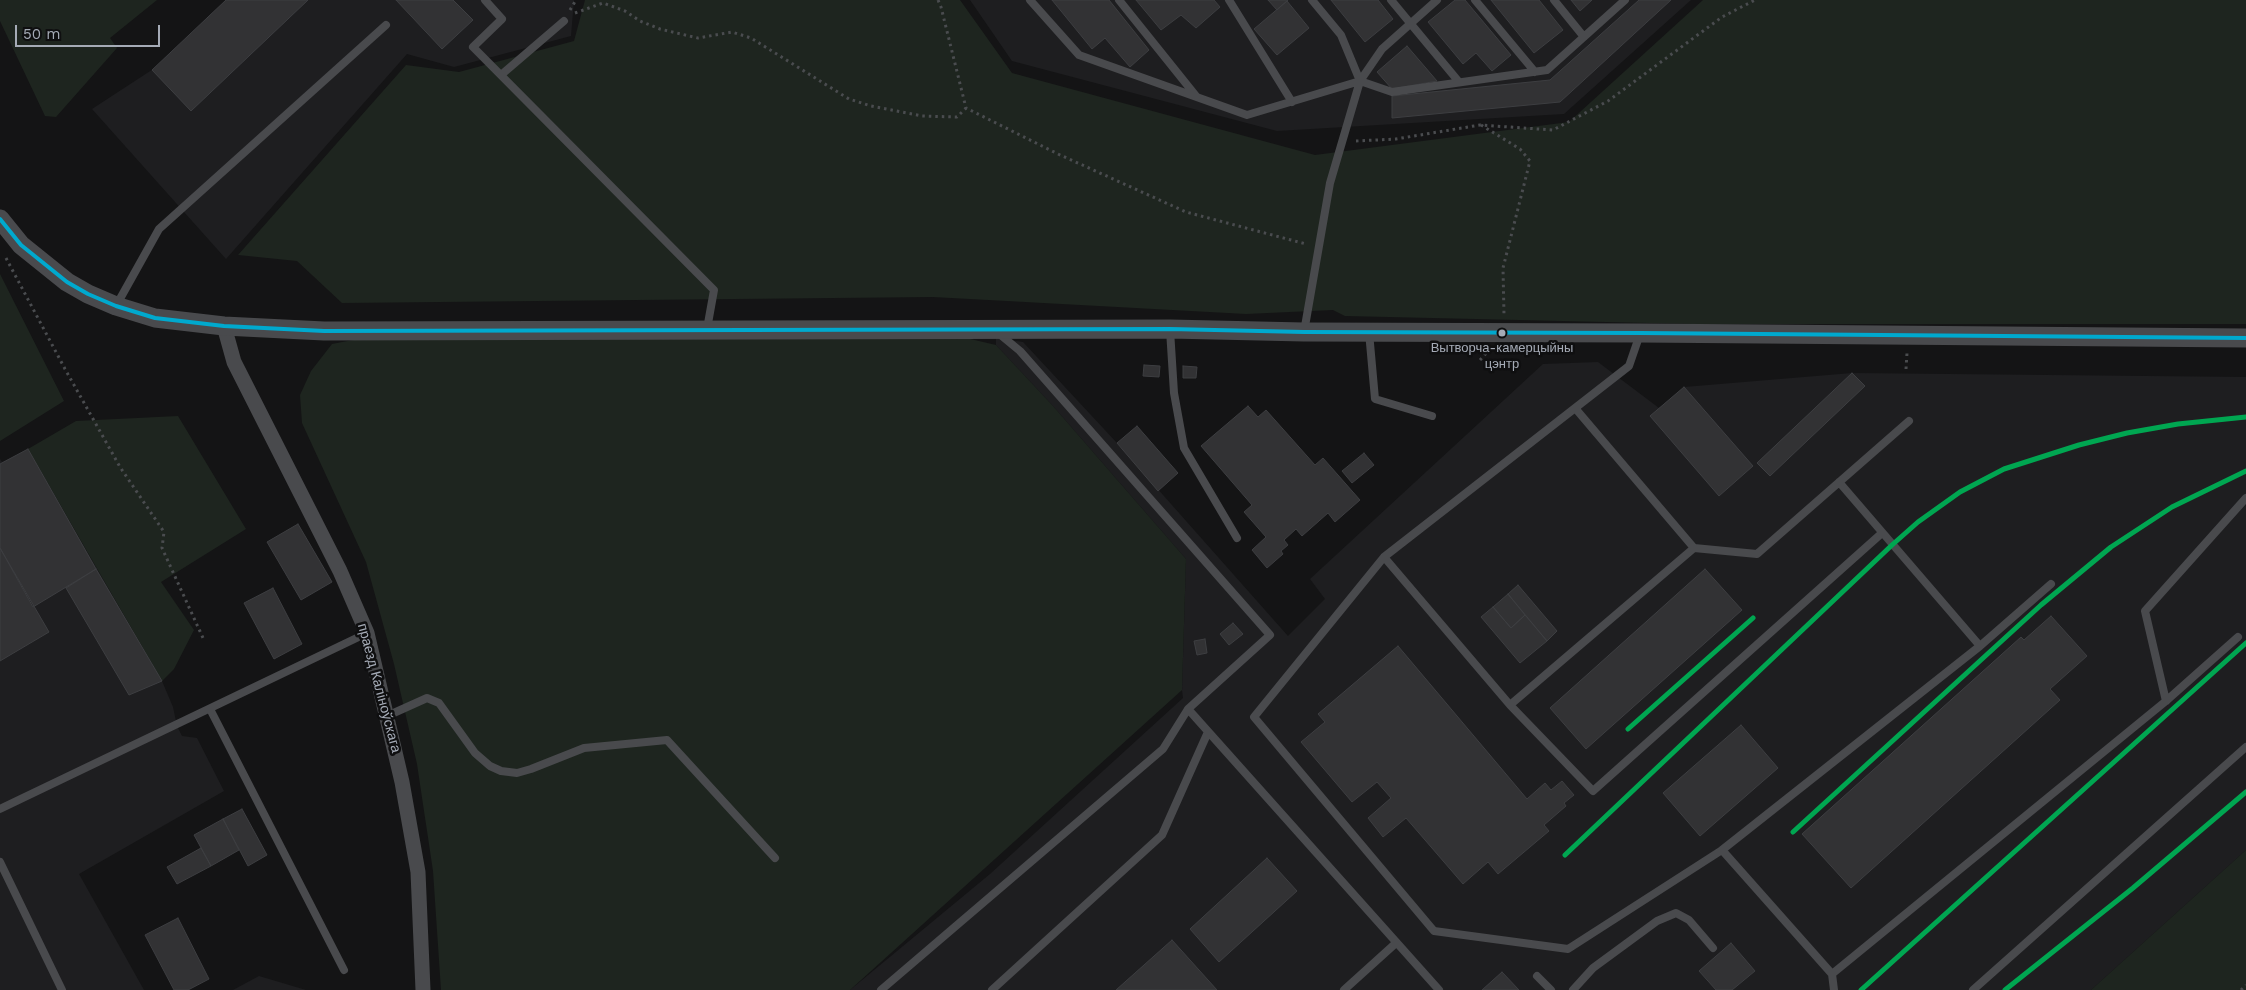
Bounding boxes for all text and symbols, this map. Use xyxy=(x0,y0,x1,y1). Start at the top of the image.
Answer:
scale bar xyxy=(18,15,162,47)
text: 50 m xyxy=(23,25,60,43)
marker: Вытворча-камерцыйны цэнтр xyxy=(1497,328,1507,338)
place label: Вытворча-камерцыйны цэнтр xyxy=(1431,340,1573,371)
street label: праезд Каліноўскага xyxy=(354,621,404,755)

